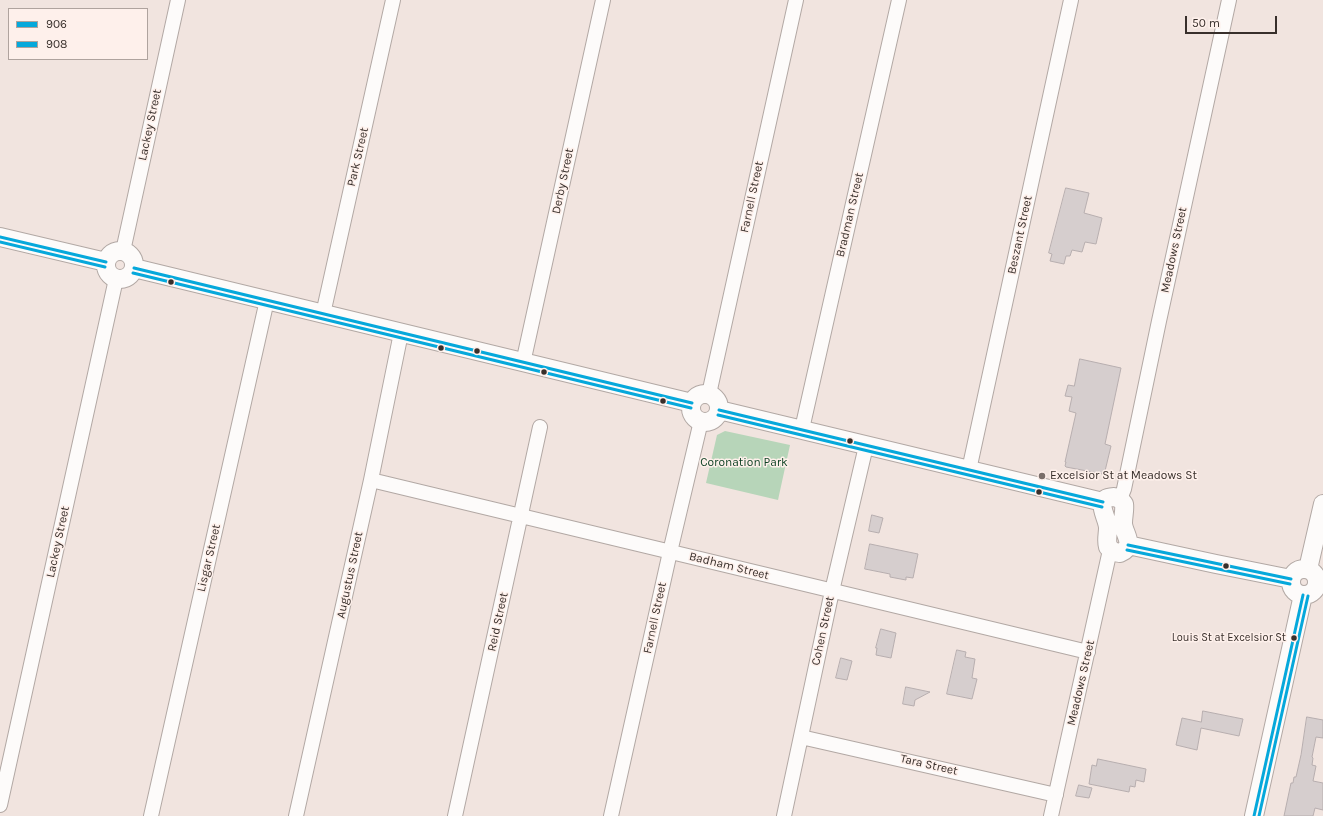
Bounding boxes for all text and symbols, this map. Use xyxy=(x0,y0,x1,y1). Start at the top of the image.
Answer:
legend xyxy=(8,8,148,60)
scale bar xyxy=(1187,8,1279,34)
text: 50 m xyxy=(1192,16,1220,30)
text: 906 xyxy=(46,17,67,31)
text: 908 xyxy=(46,37,67,51)
street label: Lackey Street xyxy=(135,88,165,162)
street label: Park Street xyxy=(344,126,372,188)
street label: Derby Street xyxy=(549,147,577,215)
street label: Farnell Street xyxy=(737,160,767,234)
street label: Bradman Street xyxy=(833,171,867,259)
street label: Beszant Street xyxy=(1005,194,1035,276)
street label: Meadows Street xyxy=(1158,206,1190,294)
unlabelled marker xyxy=(166,277,176,287)
unlabelled marker xyxy=(436,343,446,353)
unlabelled marker xyxy=(472,346,482,356)
unlabelled marker xyxy=(539,367,549,377)
unlabelled marker xyxy=(658,396,668,406)
unlabelled marker xyxy=(845,436,855,446)
park label: Coronation Park xyxy=(700,456,788,470)
place label: Excelsior St at Meadows St xyxy=(1050,469,1197,483)
marker: Excelsior St at Meadows St xyxy=(1037,471,1047,481)
unlabelled marker xyxy=(1034,487,1044,497)
street label: Lackey Street xyxy=(43,505,73,579)
street label: Lisgar Street xyxy=(194,523,224,593)
street label: Augustus Street xyxy=(334,530,366,620)
street label: Badham Street xyxy=(687,549,771,583)
unlabelled marker xyxy=(1221,561,1231,571)
street label: Farnell Street xyxy=(640,581,670,655)
street label: Reid Street xyxy=(485,591,511,653)
street label: Cohen Street xyxy=(809,595,837,667)
place label: Louis St at Excelsior St xyxy=(1172,631,1286,645)
marker: Louis St at Excelsior St xyxy=(1289,633,1299,643)
street label: Meadows Street xyxy=(1064,639,1098,727)
street label: Tara Street xyxy=(899,751,959,779)

